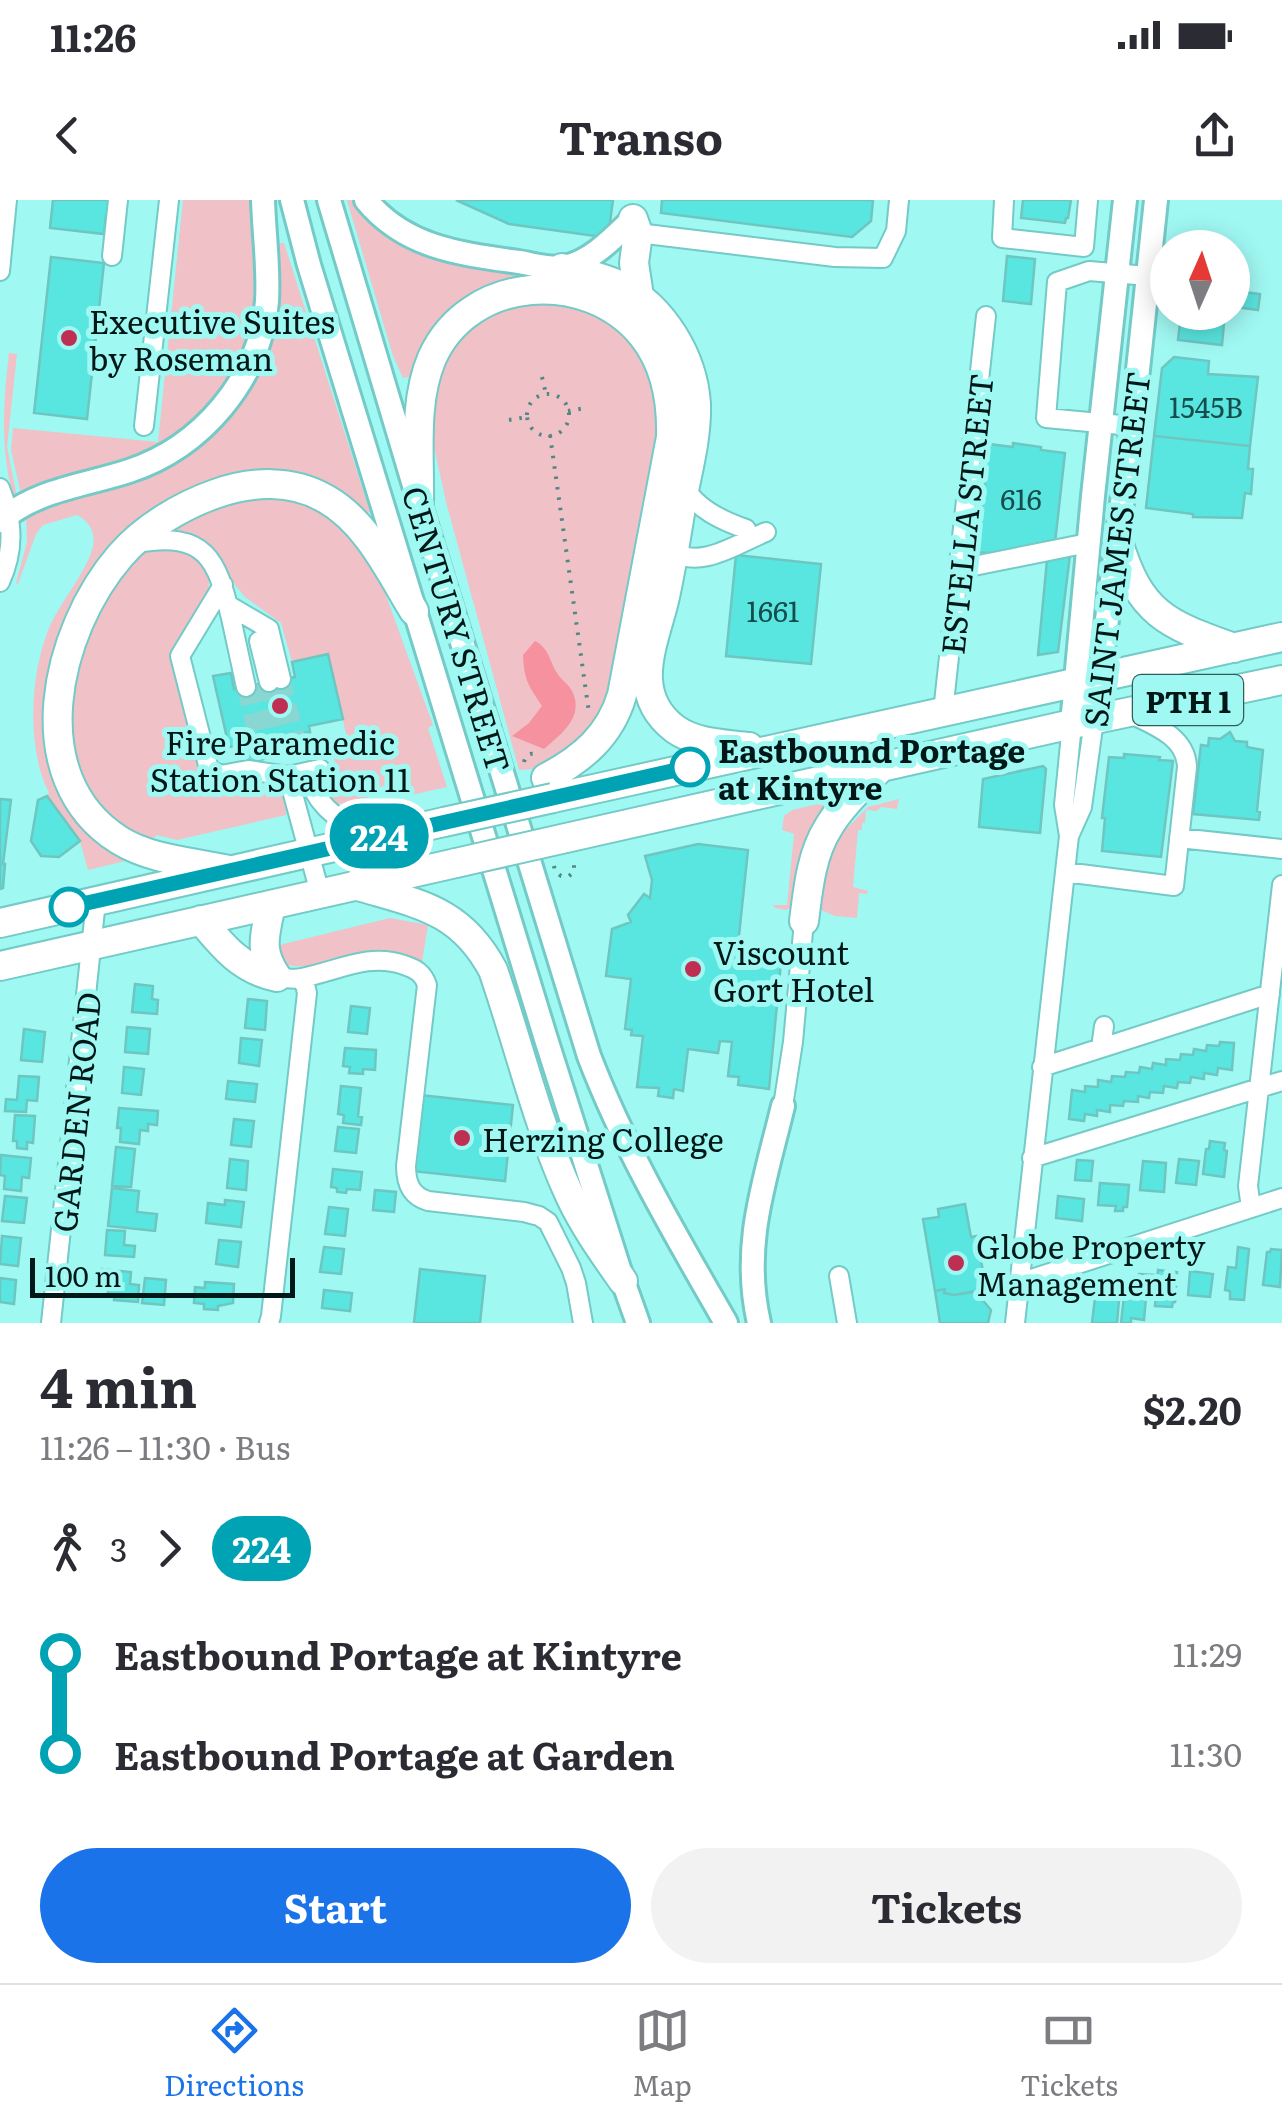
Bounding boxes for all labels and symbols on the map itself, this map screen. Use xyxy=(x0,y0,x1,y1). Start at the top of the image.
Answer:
north arrow xyxy=(1150,230,1250,330)
place label: Executive Suites by Roseman xyxy=(89,296,335,381)
marker: Executive Suites by Roseman xyxy=(58,327,80,349)
street label: SAINT JAMES STREET xyxy=(1069,369,1161,729)
street label: ESTELLA STREET xyxy=(926,371,1004,657)
house number: 1545B xyxy=(1169,385,1243,427)
house number: 616 xyxy=(1000,477,1042,519)
street label: CENTURY STREET xyxy=(392,480,524,778)
house number: 1661 xyxy=(747,589,799,631)
road number: PTH 1 xyxy=(1133,675,1243,725)
marker: Fire Paramedic Station Station 11 xyxy=(269,695,291,717)
place label: Fire Paramedic Station Station 11 xyxy=(150,717,410,802)
place label: Eastbound Portage at Kintyre xyxy=(718,725,1025,810)
marker: Eastbound Portage at Kintyre xyxy=(671,748,709,786)
line badge: 224 xyxy=(322,804,436,868)
unlabelled marker xyxy=(50,888,88,926)
place label: Viscount Gort Hotel xyxy=(713,927,874,1012)
marker: Viscount Gort Hotel xyxy=(682,958,704,980)
street label: GARDEN ROAD xyxy=(39,989,111,1235)
place label: Herzing College xyxy=(482,1114,724,1162)
marker: Herzing College xyxy=(451,1127,473,1149)
place label: Globe Property Management xyxy=(976,1221,1206,1306)
marker: Globe Property Management xyxy=(945,1252,967,1274)
scale bar xyxy=(30,1253,295,1298)

